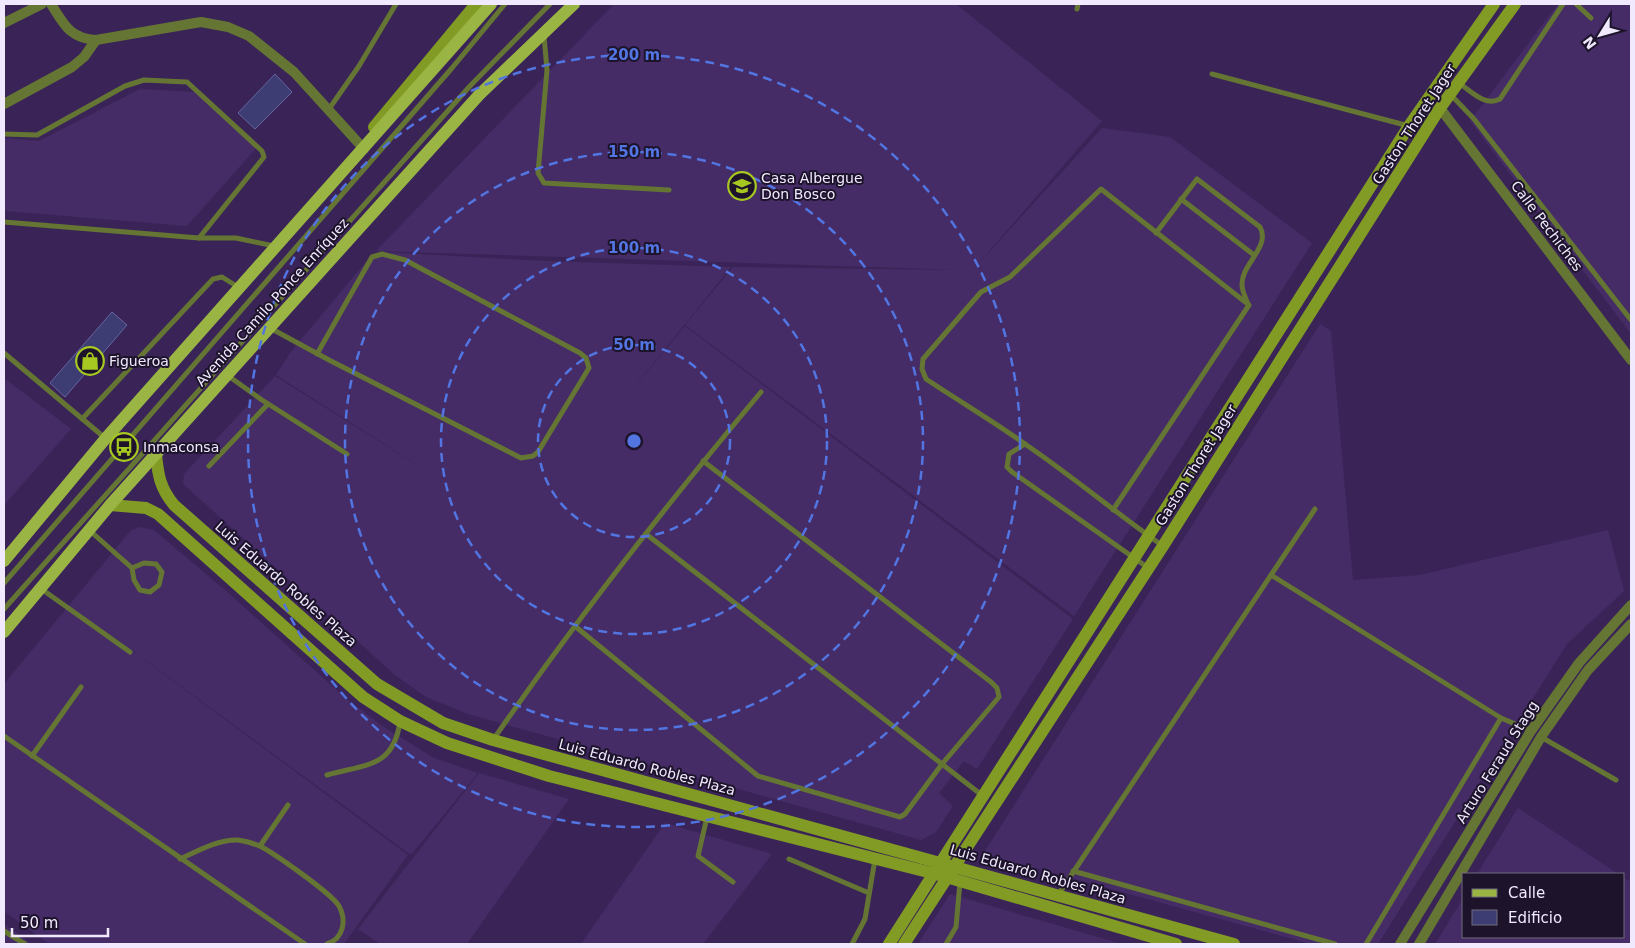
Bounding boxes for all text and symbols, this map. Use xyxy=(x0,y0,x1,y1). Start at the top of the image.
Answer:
north arrow xyxy=(1575,10,1625,60)
text: N xyxy=(1580,33,1600,52)
text: 200 m xyxy=(608,46,660,64)
street label: Gaston Thoret Jager xyxy=(1369,61,1459,187)
text: 150 m xyxy=(608,143,660,161)
place label: Casa Albergue Don Bosco xyxy=(761,170,863,202)
school or university icon: Casa Albergue Don Bosco xyxy=(727,171,757,201)
street label: Calle Pechiches xyxy=(1508,178,1586,274)
street label: Avenida Camilo Ponce Enríquez xyxy=(192,215,352,389)
text: 100 m xyxy=(608,239,660,257)
text: 50 m xyxy=(613,336,655,354)
shop icon: Figueroa xyxy=(75,346,105,376)
place label: Figueroa xyxy=(109,353,169,369)
street label: Gaston Thoret Jager xyxy=(1152,401,1240,529)
bus stop icon: Inmaconsa xyxy=(109,432,139,462)
centre of rings xyxy=(625,432,643,450)
place label: Inmaconsa xyxy=(143,439,219,455)
street label: Luis Eduardo Robles Plaza xyxy=(212,518,360,650)
street label: Arturo Feraud Stagg xyxy=(1453,698,1541,826)
street label: Luis Eduardo Robles Plaza xyxy=(557,736,737,798)
street label: Luis Eduardo Robles Plaza xyxy=(948,841,1128,907)
legend xyxy=(1462,873,1625,938)
text: Calle xyxy=(1508,884,1545,902)
scale bar xyxy=(12,906,109,938)
text: Edificio xyxy=(1508,909,1562,927)
text: 50 m xyxy=(20,914,58,932)

